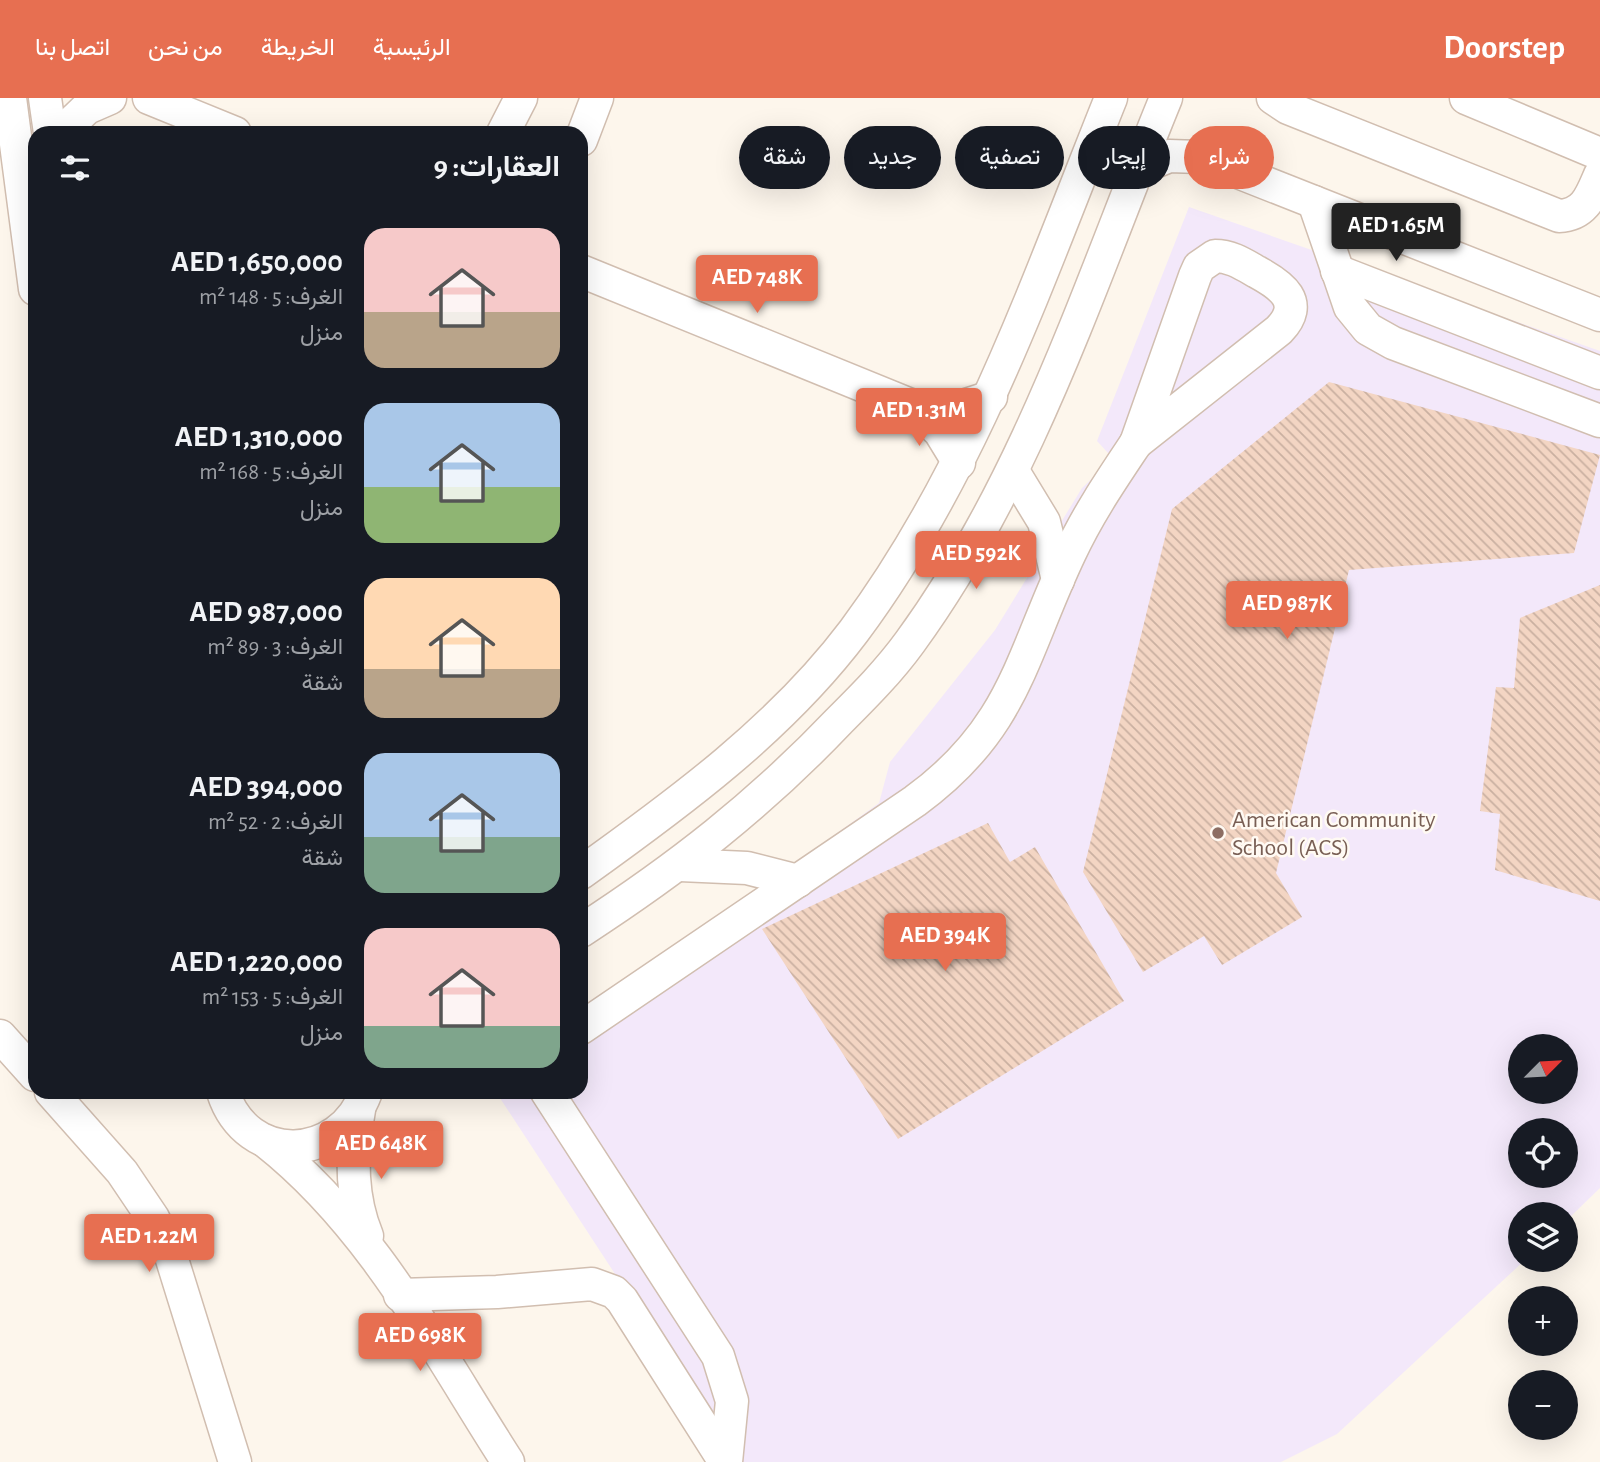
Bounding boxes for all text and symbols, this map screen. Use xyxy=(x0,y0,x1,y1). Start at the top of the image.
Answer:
text: Doorstep xyxy=(1443,32,1565,65)
text: اتصل بنا xyxy=(35,36,110,60)
text: من نحن xyxy=(148,36,223,60)
text: الخريطة xyxy=(261,36,335,60)
text: الرئيسية xyxy=(373,36,450,60)
chip: شقة xyxy=(739,126,830,189)
chip: جديد xyxy=(844,126,941,189)
chip: تصفية xyxy=(955,126,1064,189)
chip: إيجار xyxy=(1078,126,1170,189)
chip: شراء xyxy=(1184,126,1274,189)
icon: filters xyxy=(56,149,94,187)
text: العقارات: 9 xyxy=(434,152,560,182)
pin: AED 1.65M xyxy=(1316,204,1476,263)
text: AED 1.65M xyxy=(1348,214,1444,237)
text: AED 1,650,000 xyxy=(171,247,343,277)
icon: home xyxy=(420,256,504,340)
pin: AED 748K xyxy=(685,256,829,315)
text: AED 748K xyxy=(712,266,802,289)
text: الغرف: 5 · 148 m² xyxy=(199,286,343,309)
text: منزل xyxy=(300,322,343,345)
pin: AED 1.31M xyxy=(839,388,999,448)
text: AED 1.31M xyxy=(872,399,966,422)
text: AED 1,310,000 xyxy=(175,422,343,452)
icon: home xyxy=(420,431,504,515)
text: الغرف: 5 · 168 m² xyxy=(199,461,343,484)
text: منزل xyxy=(300,497,343,520)
pin: AED 592K xyxy=(904,532,1048,591)
text: AED 592K xyxy=(931,542,1021,565)
pin: AED 987K xyxy=(1215,582,1359,641)
text: AED 987K xyxy=(1242,592,1332,615)
text: AED 987,000 xyxy=(190,597,343,627)
icon: home xyxy=(420,606,504,690)
text: الغرف: 3 · 89 m² xyxy=(207,636,343,659)
text: شقة xyxy=(301,672,343,695)
text: AED 394,000 xyxy=(189,772,343,802)
icon: home xyxy=(420,781,504,865)
place label: American Community School (ACS) xyxy=(1232,808,1435,860)
text: الغرف: 2 · 52 m² xyxy=(208,811,343,834)
marker: American Community School (ACS) xyxy=(1210,825,1226,841)
text: شقة xyxy=(301,847,343,870)
pin: AED 394K xyxy=(873,914,1017,973)
text: AED 394K xyxy=(900,924,990,947)
text: AED 1,220,000 xyxy=(170,947,343,977)
icon: home xyxy=(420,956,504,1040)
text: الغرف: 5 · 153 m² xyxy=(202,986,343,1009)
text: منزل xyxy=(300,1022,343,1045)
north arrow xyxy=(1508,1034,1578,1104)
map controls xyxy=(1508,1034,1578,1440)
button: locate xyxy=(1508,1118,1578,1188)
pin: AED 648K xyxy=(309,1122,453,1181)
text: AED 648K xyxy=(335,1132,427,1155)
button: layers xyxy=(1508,1202,1578,1272)
pin: AED 1.22M xyxy=(69,1214,229,1274)
text: AED 1.22M xyxy=(100,1225,198,1248)
button: + xyxy=(1508,1286,1578,1356)
pin: AED 698K xyxy=(348,1314,492,1373)
text: AED 698K xyxy=(374,1324,466,1347)
button: − xyxy=(1508,1370,1578,1440)

